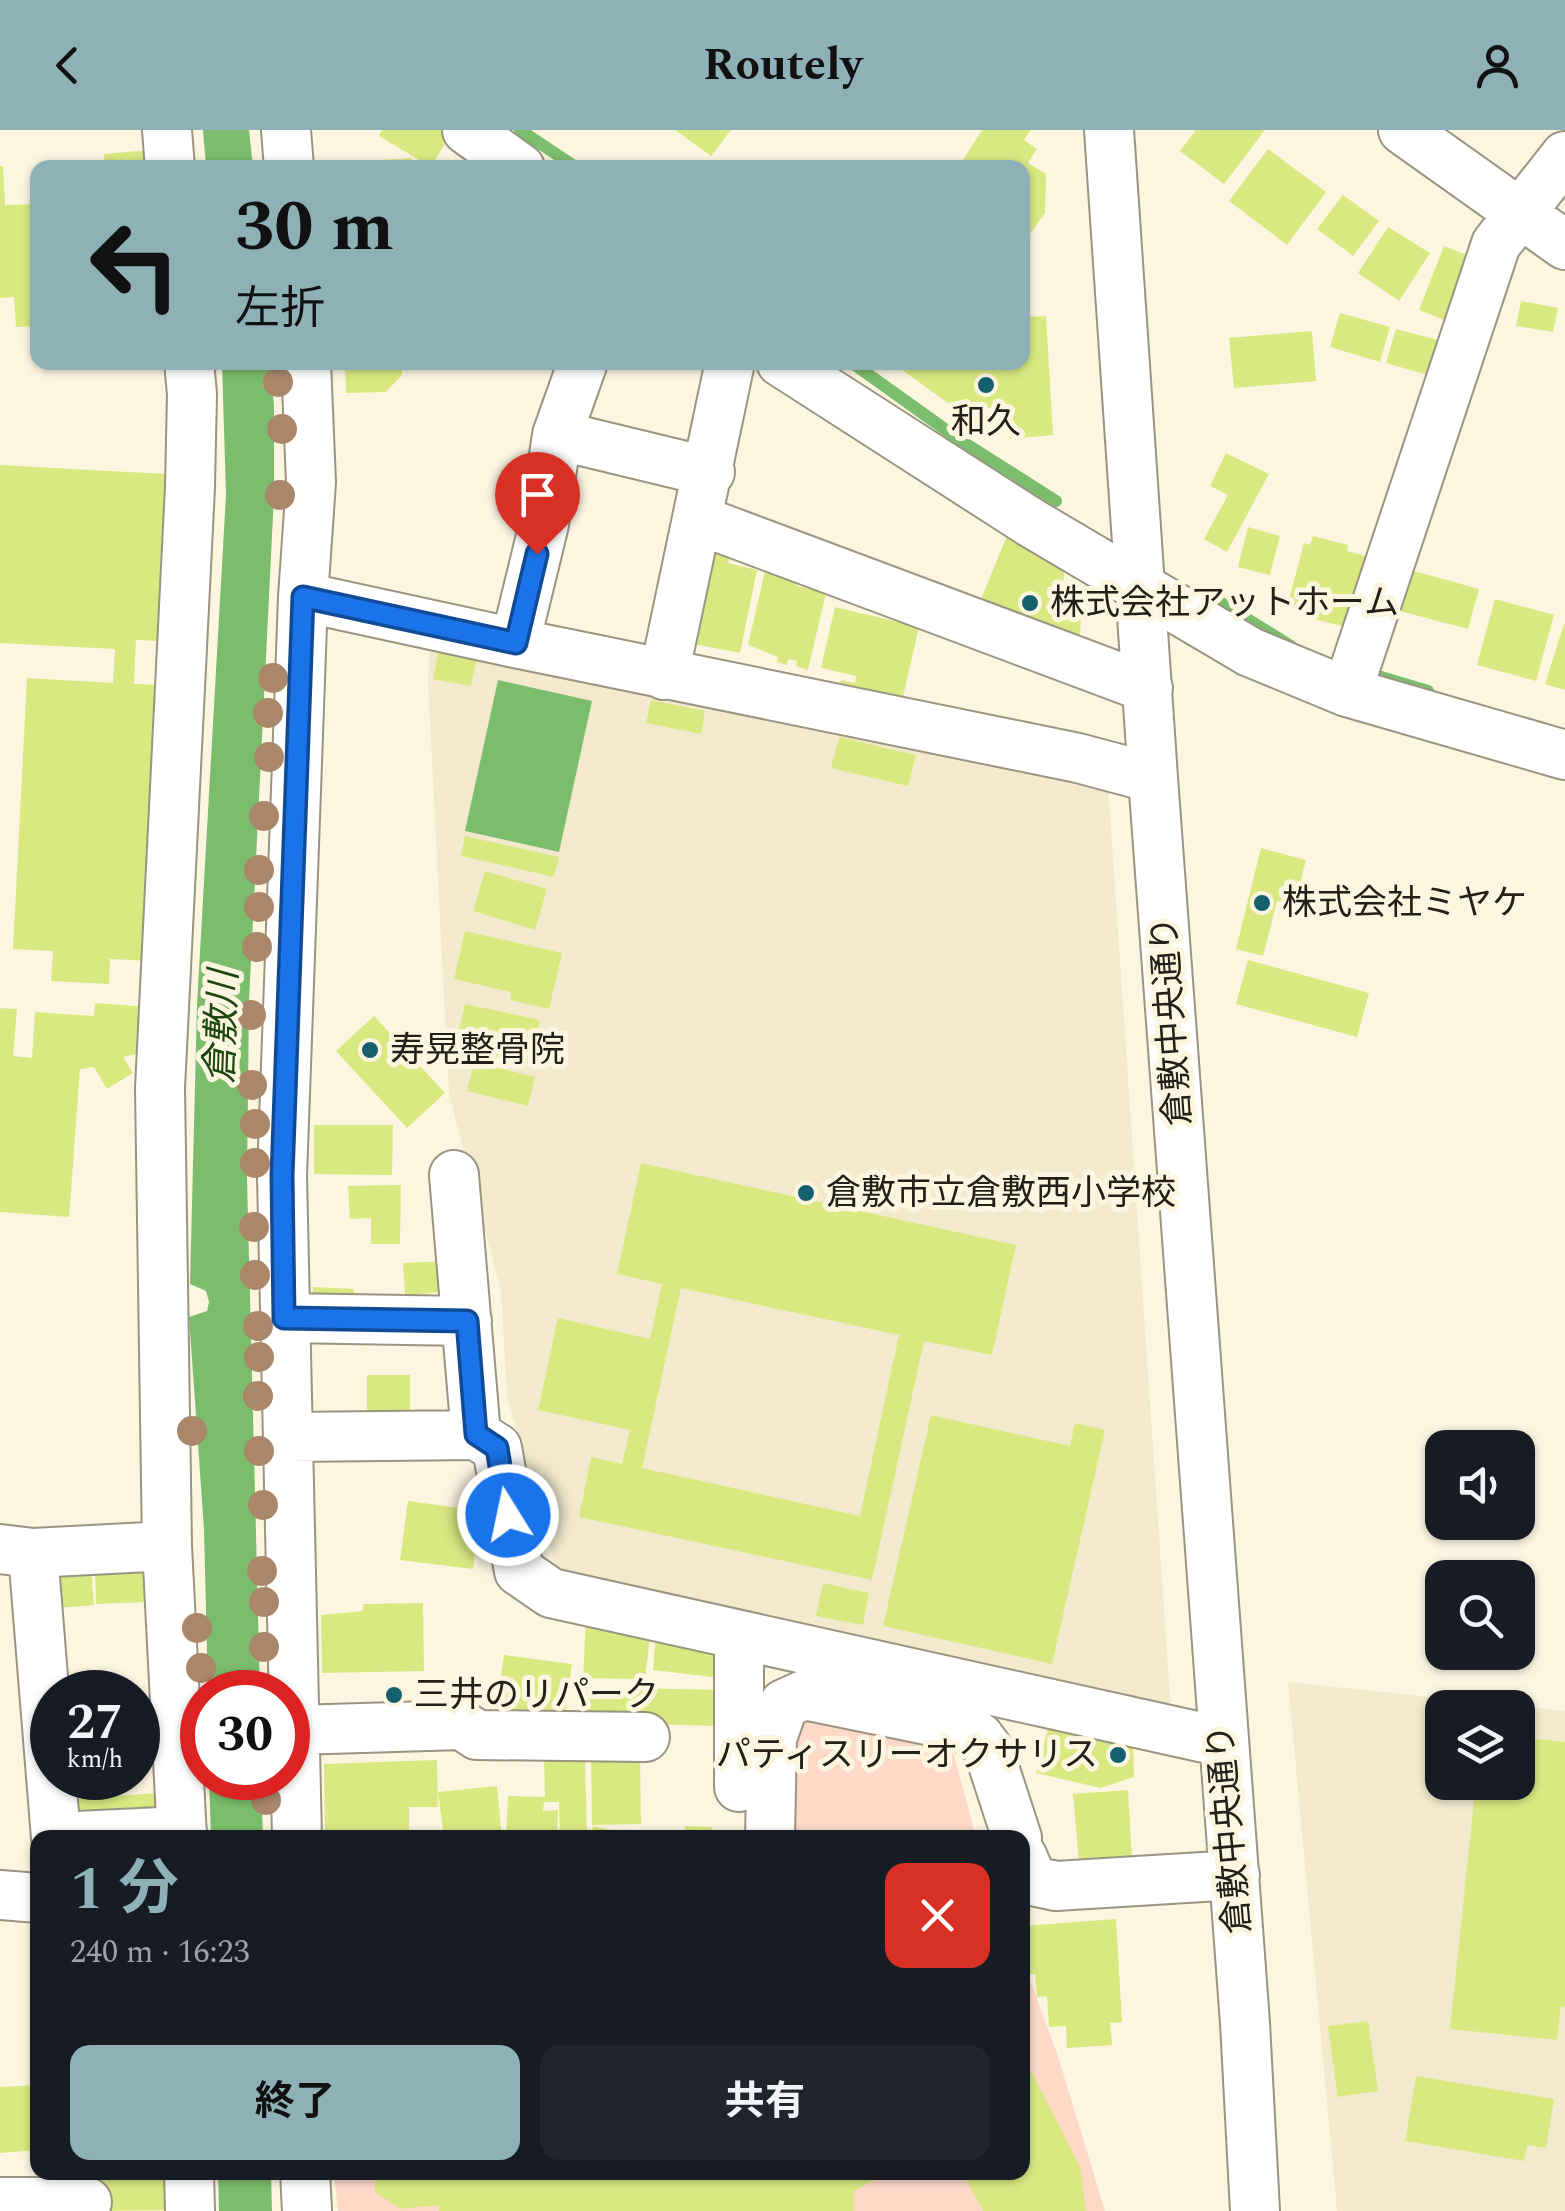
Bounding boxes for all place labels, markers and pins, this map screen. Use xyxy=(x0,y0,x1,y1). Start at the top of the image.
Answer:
marker: 和久 xyxy=(975,374,997,396)
place label: 和久 xyxy=(951,396,1021,449)
pin xyxy=(495,452,580,555)
place label: 株式会社アットホーム xyxy=(1050,577,1399,630)
marker: 株式会社アットホーム xyxy=(1019,592,1041,614)
place label: 株式会社ミヤケ xyxy=(1282,877,1527,930)
marker: 株式会社ミヤケ xyxy=(1251,892,1273,914)
place label: 寿晃整骨院 xyxy=(390,1024,565,1077)
marker: 寿晃整骨院 xyxy=(359,1039,381,1061)
place label: 倉敷市立倉敷西小学校 xyxy=(826,1167,1176,1220)
marker: 倉敷市立倉敷西小学校 xyxy=(795,1182,817,1204)
place label: 三井のリパーク xyxy=(414,1669,659,1722)
marker: 三井のリパーク xyxy=(383,1684,405,1706)
place label: パティスリーオクサリス xyxy=(716,1729,1098,1782)
marker: パティスリーオクサリス xyxy=(1107,1744,1129,1766)

